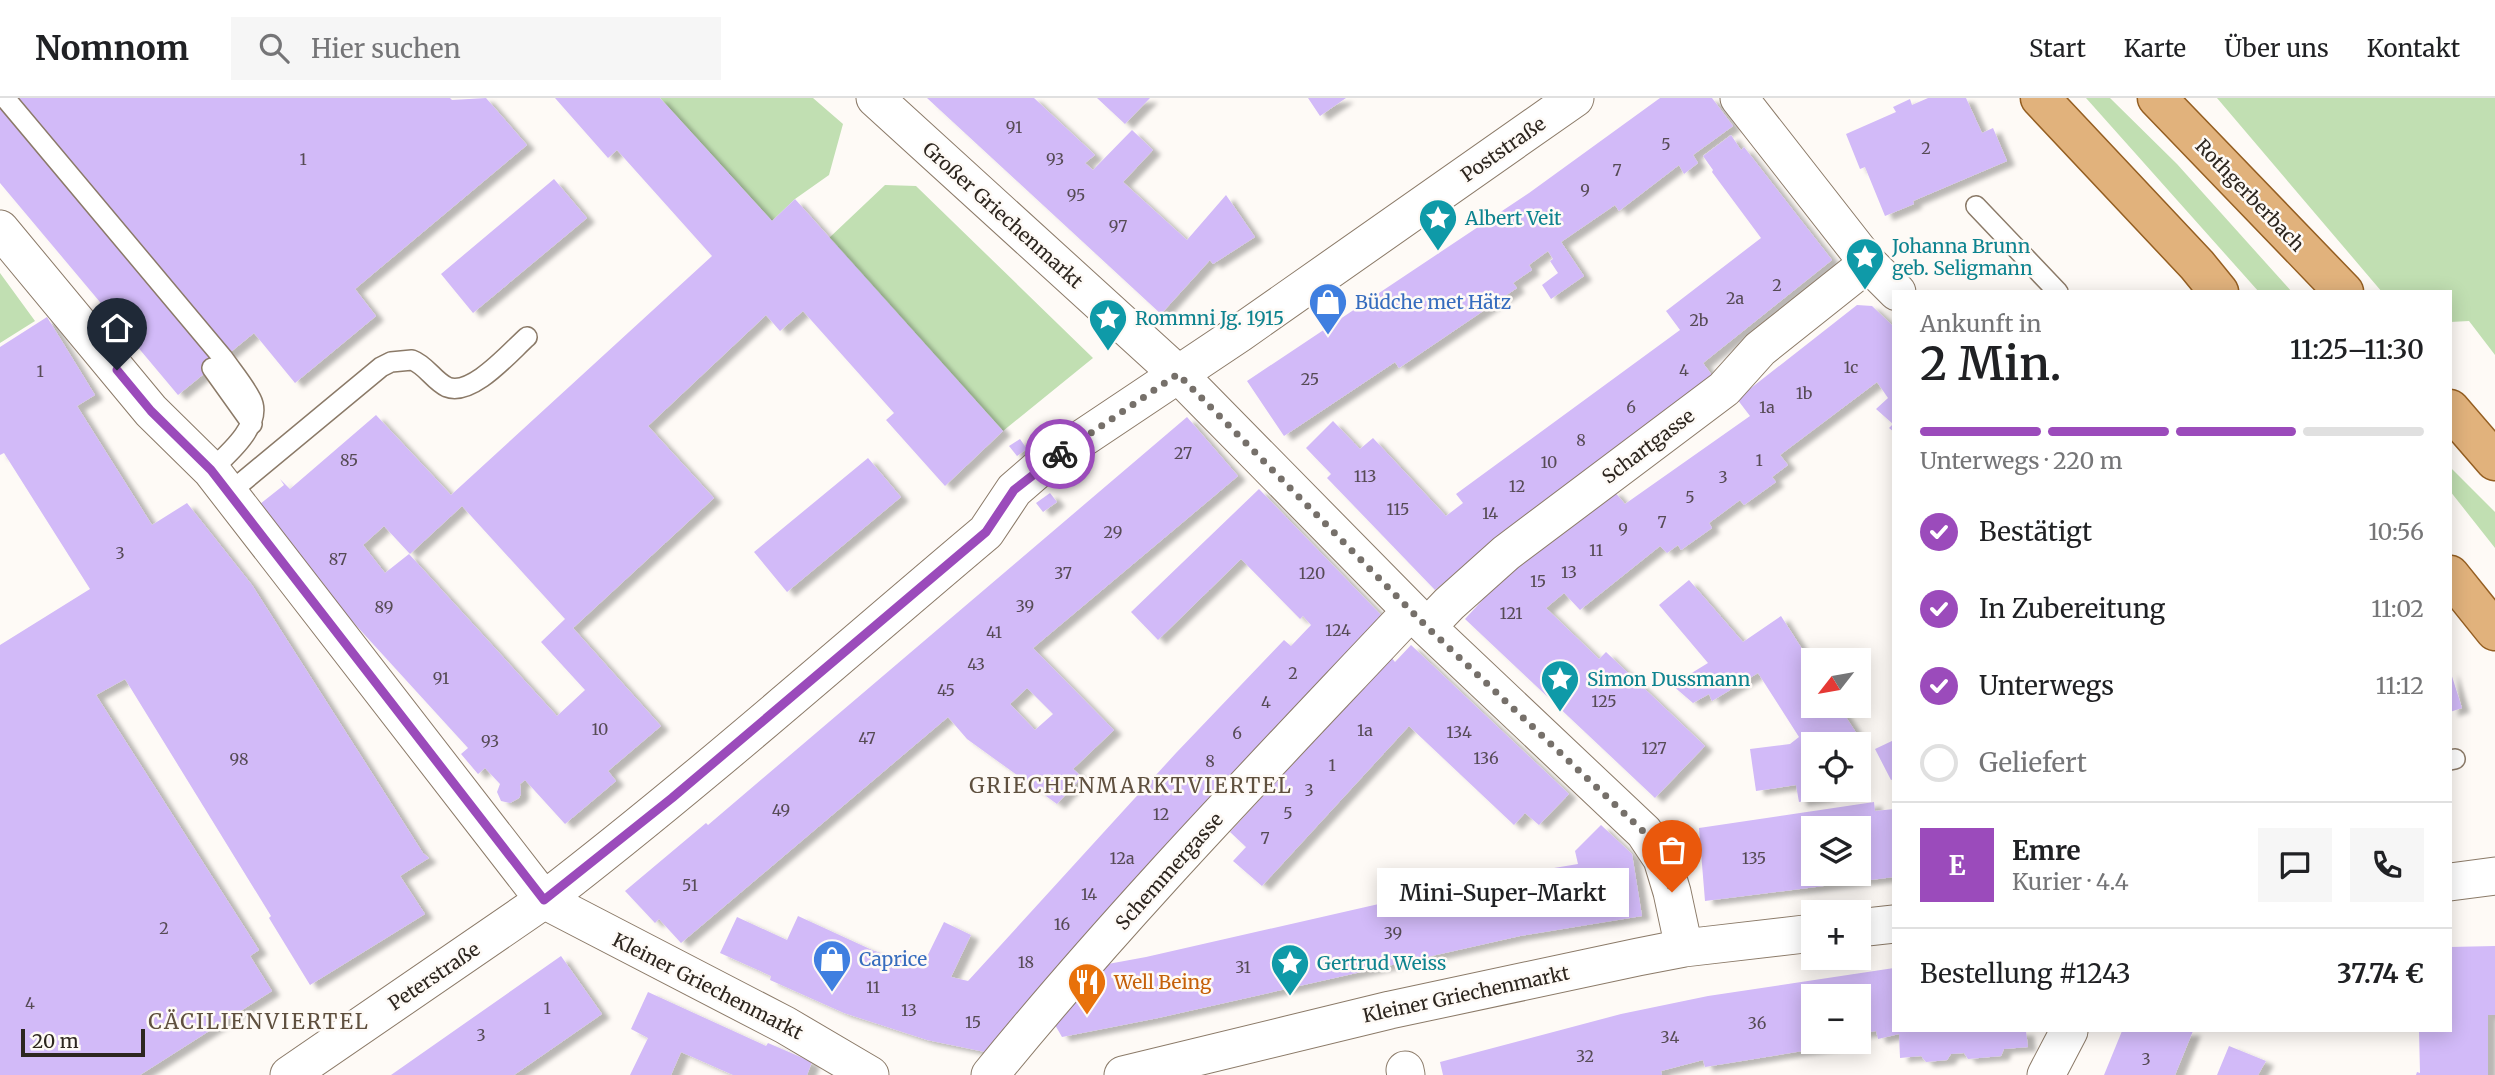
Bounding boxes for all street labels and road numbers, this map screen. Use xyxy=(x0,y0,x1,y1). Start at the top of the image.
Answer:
street label: Poststraße xyxy=(1456,111,1550,187)
street label: Rothgerberbach xyxy=(2190,134,2310,257)
street label: Großer Griechenmarkt xyxy=(918,137,1088,294)
street label: Schartgasse xyxy=(1597,403,1699,489)
street label: Schemmergasse xyxy=(1110,807,1228,935)
street label: Kleiner Griechenmarkt xyxy=(609,927,808,1045)
street label: Peterstraße xyxy=(384,937,484,1015)
street label: Kleiner Griechenmarkt xyxy=(1360,960,1572,1028)

